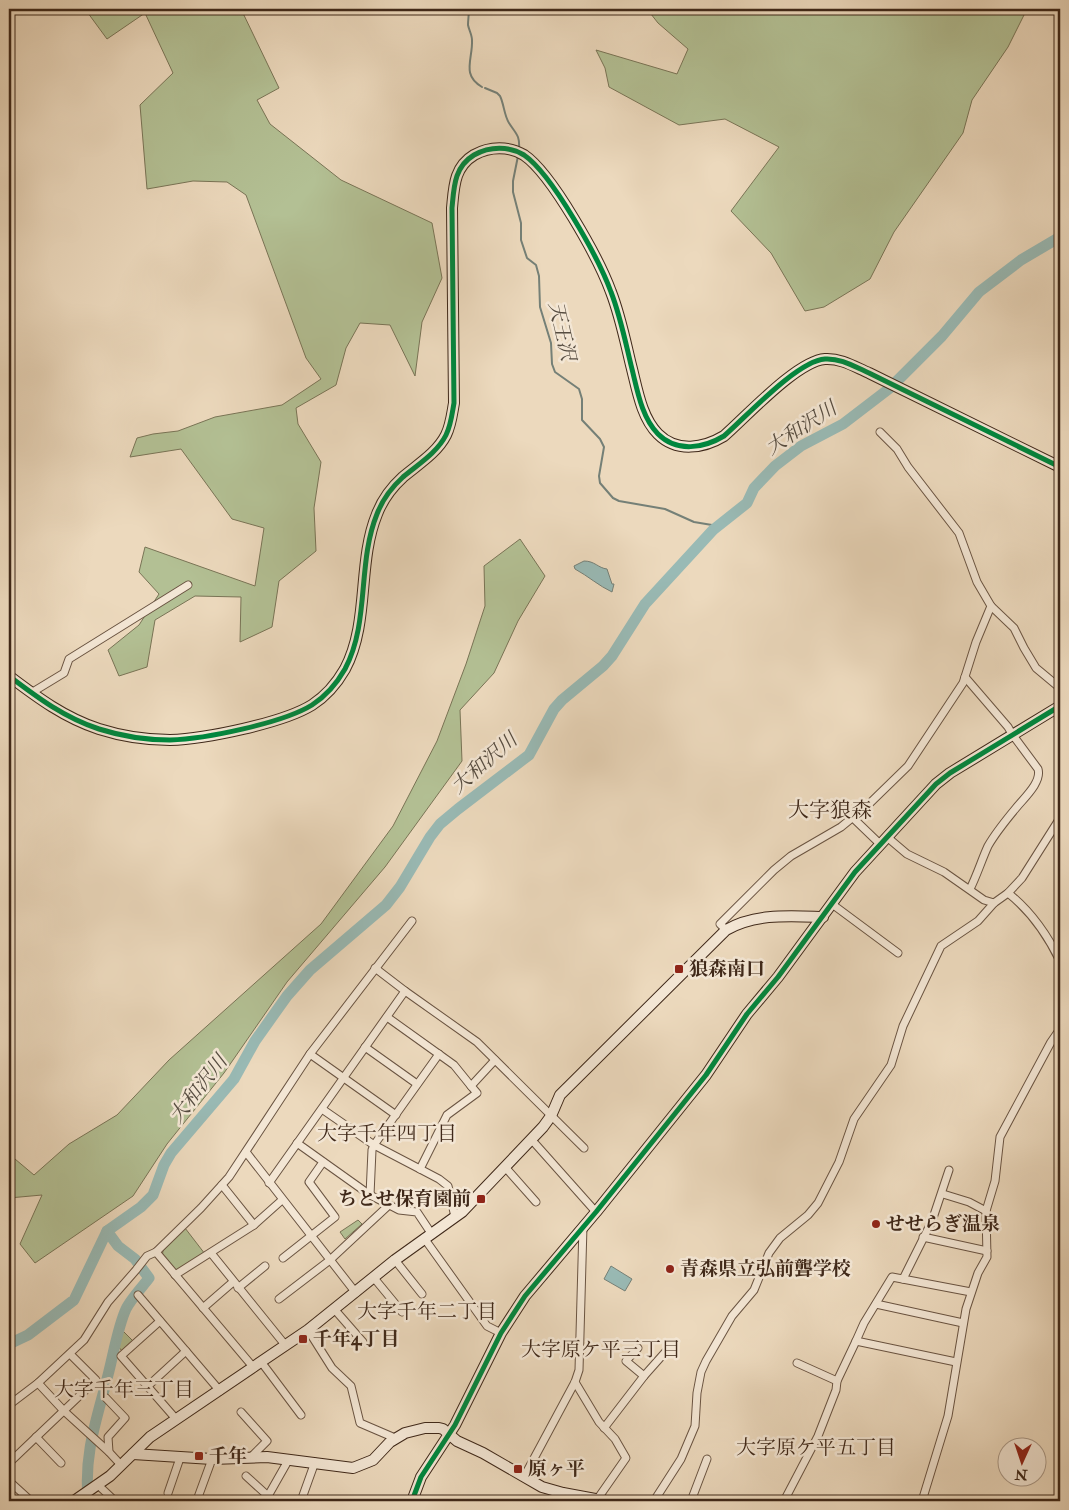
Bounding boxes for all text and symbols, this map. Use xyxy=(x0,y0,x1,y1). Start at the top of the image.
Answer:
water label: 天王沢 xyxy=(543,299,582,366)
water label: 大和沢川 xyxy=(761,395,843,460)
water label: 大和沢川 xyxy=(446,726,524,799)
district label: 大字狼森 xyxy=(788,797,872,824)
place label: 狼森南口 xyxy=(689,957,765,981)
marker: 狼森南口 xyxy=(673,963,685,975)
water label: 大和沢川 xyxy=(164,1048,234,1128)
district label: 大字千年四丁目 xyxy=(317,1121,457,1146)
place label: ちとせ保育園前 xyxy=(338,1187,471,1211)
marker: ちとせ保育園前 xyxy=(475,1193,487,1205)
place label: せせらぎ温泉 xyxy=(886,1212,1000,1236)
marker: せせらぎ温泉 xyxy=(870,1218,882,1230)
place label: 青森県立弘前聾学校 xyxy=(680,1257,851,1281)
marker: 青森県立弘前聾学校 xyxy=(664,1263,676,1275)
district label: 大字千年二丁目 xyxy=(357,1299,497,1324)
place label: 千年4丁目 xyxy=(313,1327,399,1351)
marker: 千年4丁目 xyxy=(297,1333,309,1345)
district label: 大字原ケ平三丁目 xyxy=(521,1337,681,1362)
district label: 大字千年三丁目 xyxy=(54,1377,194,1402)
district label: 大字原ケ平五丁目 xyxy=(736,1435,896,1460)
north arrow xyxy=(996,1438,1046,1488)
place label: 千年 xyxy=(209,1444,247,1468)
marker: 千年 xyxy=(193,1450,205,1462)
place label: 原ヶ平 xyxy=(528,1457,585,1481)
marker: 原ヶ平 xyxy=(512,1463,524,1475)
text: N xyxy=(1014,1466,1029,1483)

